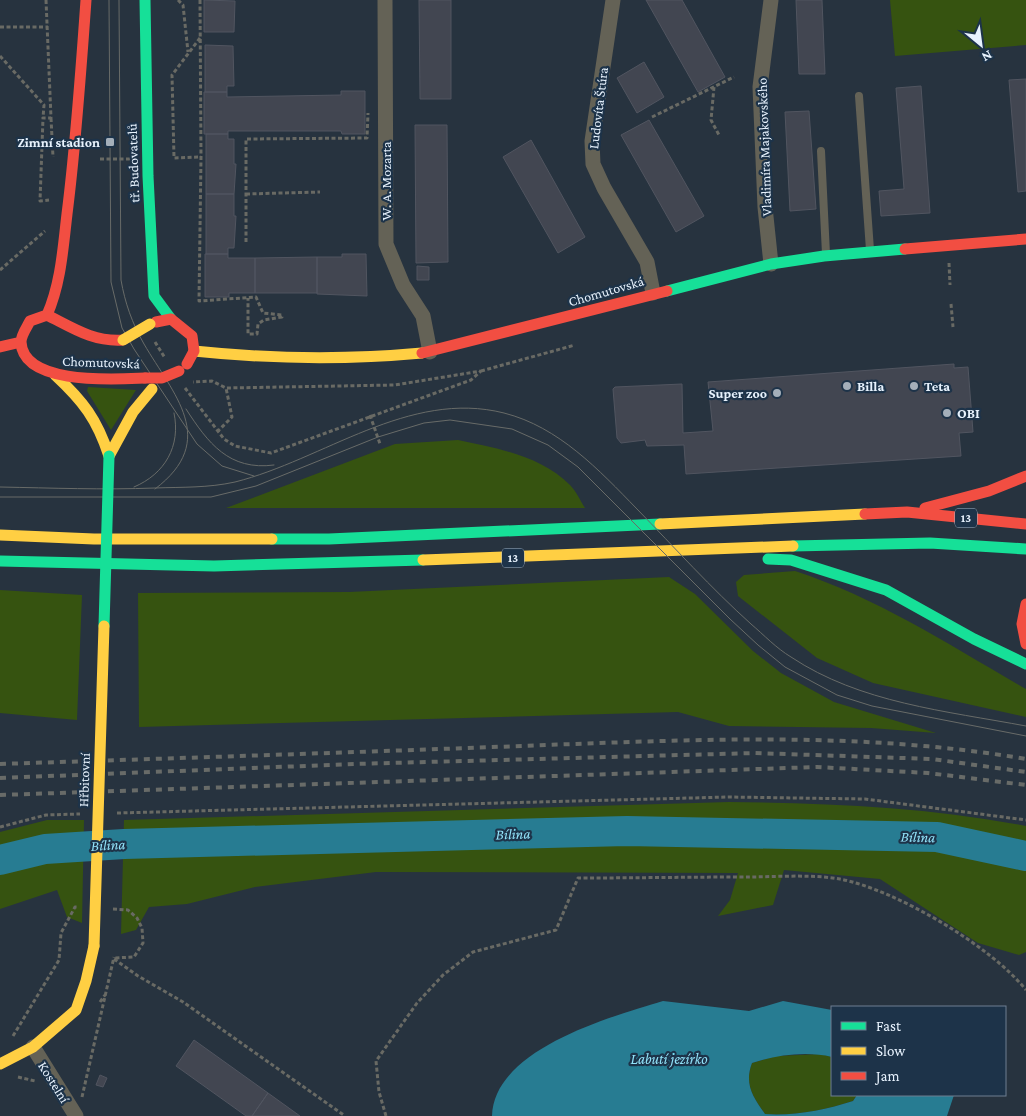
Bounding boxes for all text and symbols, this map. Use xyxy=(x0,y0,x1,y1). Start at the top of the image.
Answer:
north arrow xyxy=(956,20,1006,70)
text: N xyxy=(979,47,995,66)
street label: Ludovíta Štúra xyxy=(585,66,611,150)
street label: Vladimíra Majakovského xyxy=(754,77,775,216)
street label: tř. Budovatelů xyxy=(124,123,142,203)
place label: Zimní stadion xyxy=(17,134,100,150)
marker: Zimní stadion xyxy=(104,136,116,148)
street label: W. A. Mozarta xyxy=(378,141,394,221)
street label: Chomutovská xyxy=(566,272,646,309)
street label: Chomutovská xyxy=(62,353,141,371)
place label: Billa xyxy=(857,378,884,394)
place label: Teta xyxy=(924,378,950,394)
marker: Billa xyxy=(841,380,853,392)
marker: Teta xyxy=(908,380,920,392)
place label: Super zoo xyxy=(709,385,767,401)
marker: Super zoo xyxy=(771,387,783,399)
place label: OBI xyxy=(957,405,980,421)
marker: OBI xyxy=(941,407,953,419)
road number: 13 xyxy=(955,508,977,528)
road number: 13 xyxy=(502,548,524,568)
street label: Hřbitovní xyxy=(75,752,93,807)
water label: Bílina xyxy=(495,825,531,843)
water label: Bílina xyxy=(900,828,936,846)
water label: Bílina xyxy=(90,836,126,854)
legend xyxy=(831,1006,1006,1096)
text: Fast xyxy=(876,1018,902,1034)
text: Slow xyxy=(876,1043,906,1059)
water label: Labutí jezírko xyxy=(630,1051,708,1068)
street label: Kostelní xyxy=(35,1058,73,1106)
text: Jam xyxy=(874,1068,899,1085)

